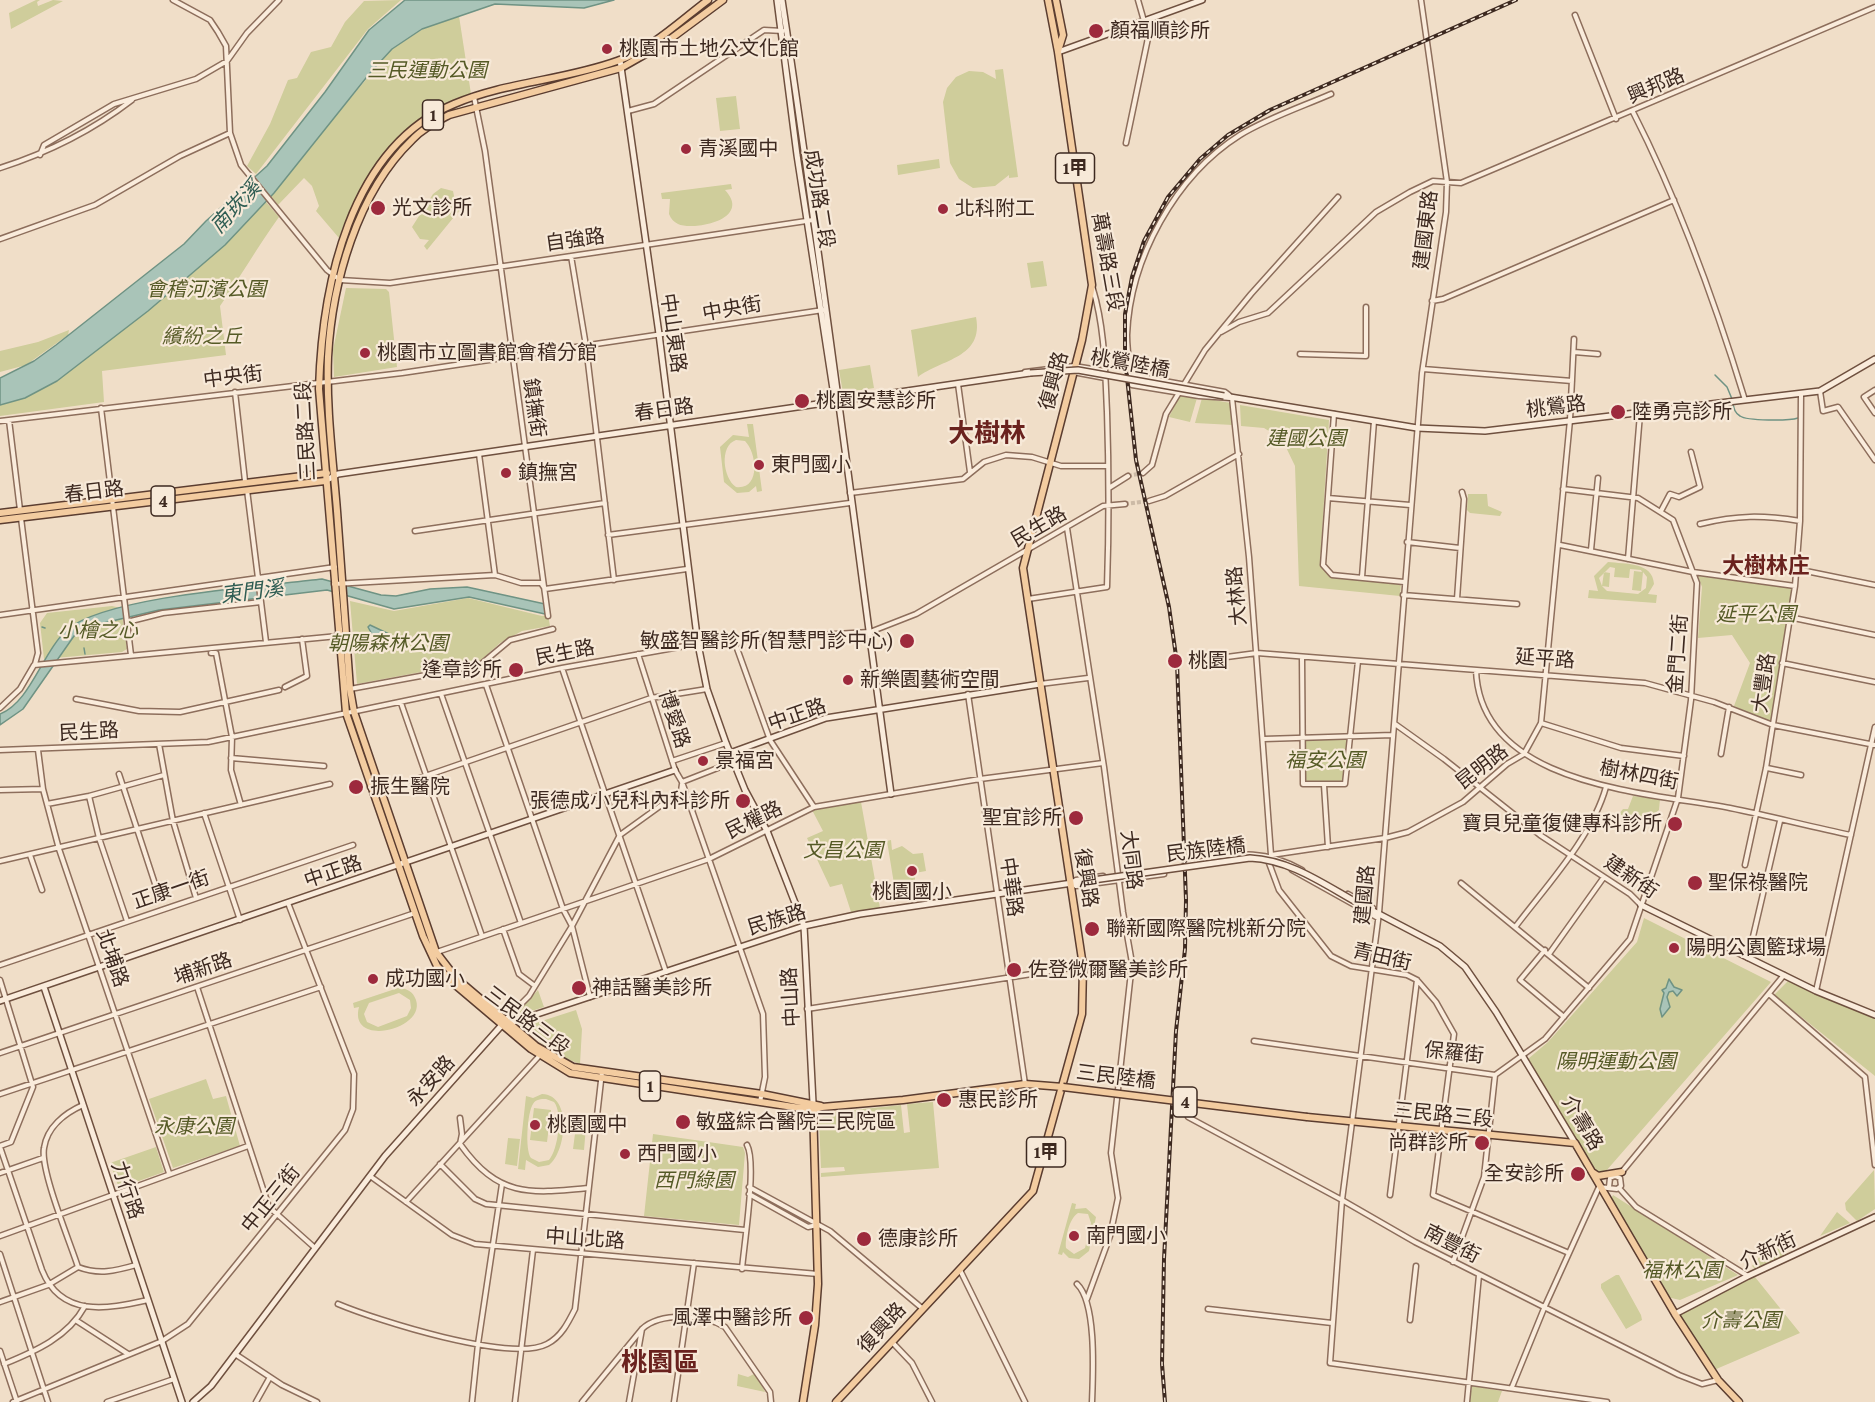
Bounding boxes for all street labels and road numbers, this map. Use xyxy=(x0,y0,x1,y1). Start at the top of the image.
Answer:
street label: 興邦路 xyxy=(1624,63,1688,109)
road number: 1 xyxy=(422,100,444,130)
street label: 成功路二段 xyxy=(799,148,839,250)
road number: 1甲 xyxy=(1056,153,1094,183)
street label: 建國東路 xyxy=(1409,189,1443,271)
street label: 萬壽路三段 xyxy=(1086,211,1128,313)
street label: 自強路 xyxy=(544,224,606,256)
street label: 中山東路 xyxy=(656,292,690,374)
street label: 中央街 xyxy=(700,292,764,326)
street label: 桃鶯陸橋 xyxy=(1089,345,1171,383)
street label: 復興路 xyxy=(1035,349,1073,413)
street label: 中央街 xyxy=(202,361,264,393)
street label: 鎮撫街 xyxy=(518,377,550,439)
street label: 三民路二段 xyxy=(291,380,321,482)
street label: 桃鶯路 xyxy=(1525,391,1587,423)
street label: 春日路 xyxy=(633,394,695,426)
street label: 春日路 xyxy=(63,476,125,508)
road number: 4 xyxy=(151,486,175,516)
street label: 民生路 xyxy=(1007,502,1071,552)
street label: 大林路 xyxy=(1222,565,1252,627)
street label: 金門二街 xyxy=(1663,613,1693,695)
street label: 民生路 xyxy=(533,635,597,671)
street label: 延平路 xyxy=(1514,645,1576,673)
street label: 大豐路 xyxy=(1748,652,1780,714)
street label: 博愛路 xyxy=(653,687,695,751)
street label: 中正路 xyxy=(765,694,829,736)
street label: 民生路 xyxy=(58,718,120,746)
street label: 昆明路 xyxy=(1451,739,1513,795)
street label: 樹林四街 xyxy=(1597,756,1681,794)
street label: 民權路 xyxy=(722,796,786,844)
street label: 大同路 xyxy=(1115,829,1147,891)
street label: 民族陸橋 xyxy=(1165,833,1247,867)
street label: 復興路 xyxy=(1069,846,1103,910)
street label: 建新街 xyxy=(1599,850,1663,904)
street label: 中正路 xyxy=(301,851,365,893)
street label: 中華路 xyxy=(995,856,1027,918)
street label: 建國路 xyxy=(1350,864,1380,926)
street label: 正康一街 xyxy=(129,866,213,914)
street label: 民族路 xyxy=(745,900,809,940)
street label: 北埔路 xyxy=(91,926,133,990)
street label: 青田街 xyxy=(1350,939,1414,975)
street label: 埔新路 xyxy=(171,948,235,990)
street label: 中山路 xyxy=(777,966,805,1028)
street label: 三民路三段 xyxy=(480,981,574,1061)
street label: 保羅街 xyxy=(1423,1038,1485,1068)
street label: 永安路 xyxy=(402,1051,460,1111)
street label: 三民陸橋 xyxy=(1075,1060,1157,1094)
road number: 1 xyxy=(640,1071,660,1101)
road number: 4 xyxy=(1173,1087,1197,1117)
street label: 介壽路 xyxy=(1556,1091,1608,1155)
street label: 三民路三段 xyxy=(1392,1098,1494,1132)
road number: 1甲 xyxy=(1026,1137,1066,1167)
street label: 力行路 xyxy=(106,1158,148,1222)
street label: 中正三街 xyxy=(237,1160,305,1238)
street label: 南豐街 xyxy=(1420,1220,1484,1268)
street label: 中山北路 xyxy=(544,1224,626,1254)
street label: 介新街 xyxy=(1736,1227,1800,1275)
street label: 復興路 xyxy=(853,1298,911,1358)

